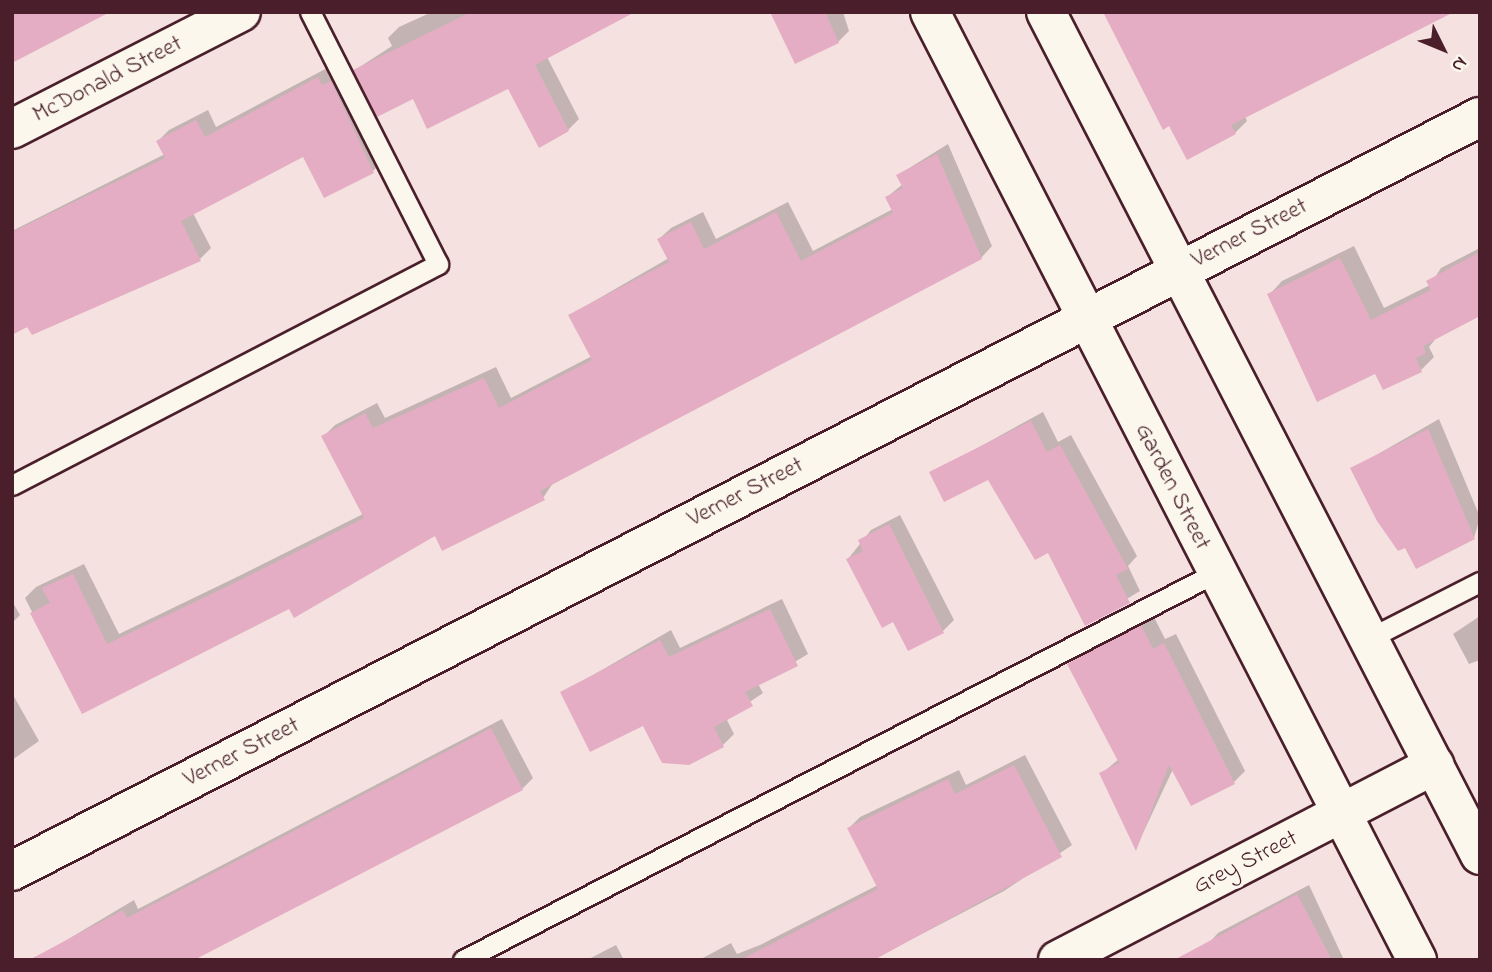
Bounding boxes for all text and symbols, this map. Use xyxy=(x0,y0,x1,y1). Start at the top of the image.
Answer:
north arrow xyxy=(1408,14,1478,84)
street label: McDonald Street xyxy=(28,30,188,130)
text: N xyxy=(1444,50,1473,78)
street label: Verner Street xyxy=(1187,193,1313,275)
street label: Garden Street xyxy=(1128,419,1216,555)
street label: Verner Street xyxy=(683,452,809,534)
street label: Verner Street xyxy=(179,712,305,794)
street label: Grey Street xyxy=(1189,825,1303,901)

